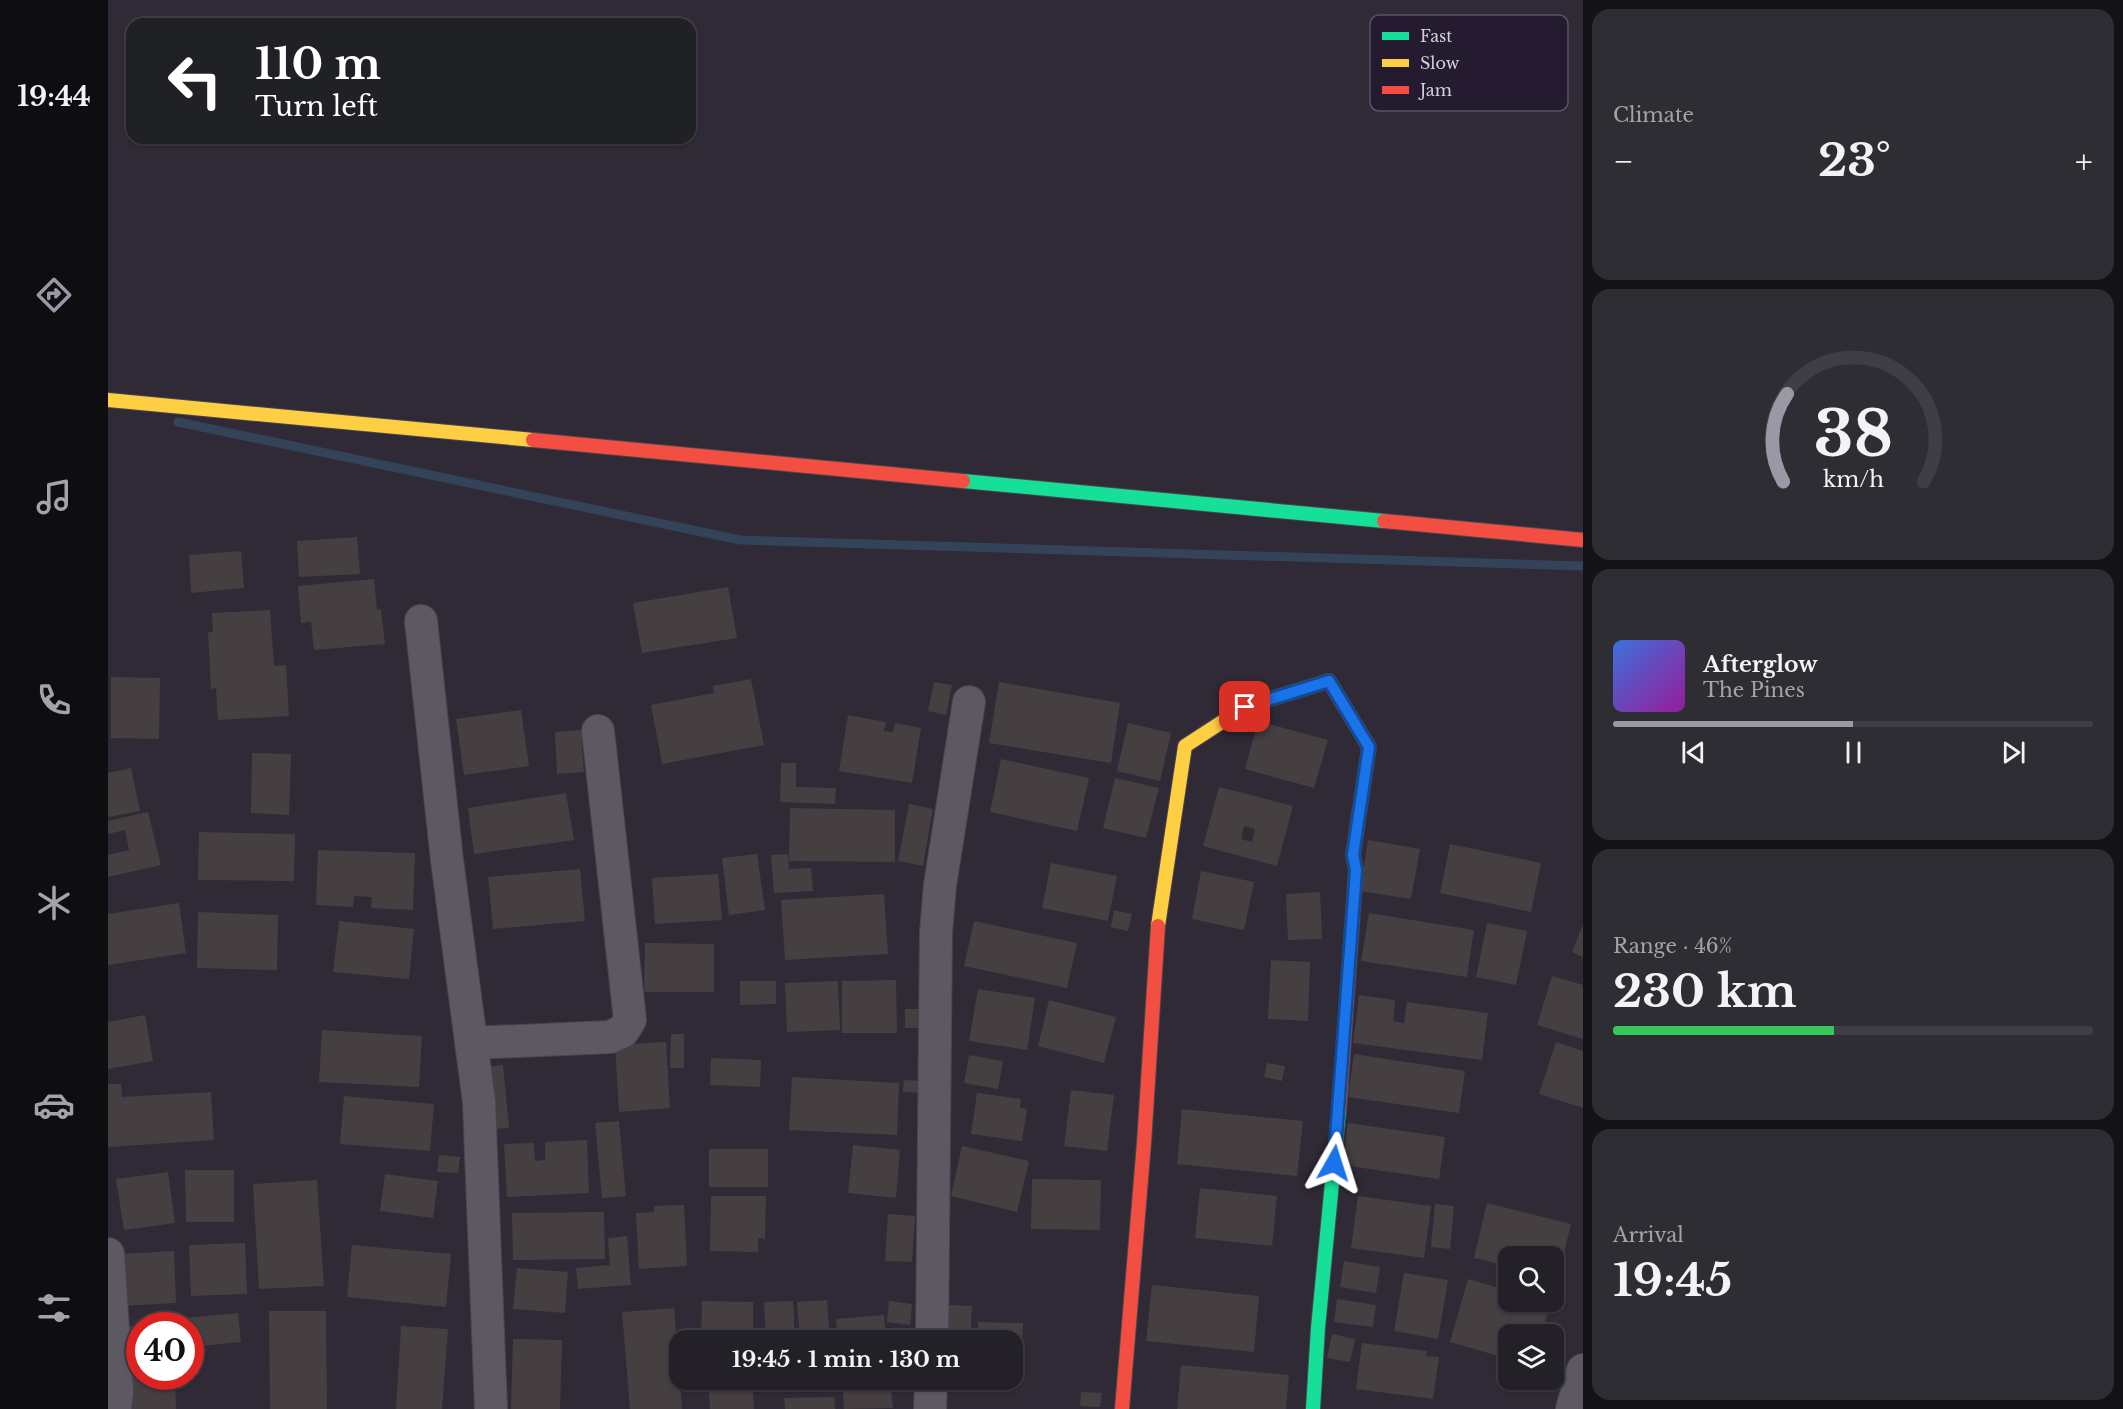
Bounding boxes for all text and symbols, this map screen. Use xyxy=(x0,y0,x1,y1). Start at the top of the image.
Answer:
legend xyxy=(1370,15,1568,111)
text: Fast xyxy=(1420,26,1452,46)
text: 110 m xyxy=(255,38,381,90)
icon: left xyxy=(156,42,234,120)
text: Slow xyxy=(1420,53,1460,73)
text: 19:44 xyxy=(17,80,91,113)
text: Jam xyxy=(1418,80,1452,100)
text: Turn left xyxy=(255,90,378,123)
text: Climate xyxy=(1613,103,1694,127)
text: 23° xyxy=(1818,132,1891,188)
text: − xyxy=(1613,141,1634,182)
text: + xyxy=(2075,141,2093,182)
icon: directions xyxy=(33,274,75,316)
text: 38 xyxy=(1813,395,1893,473)
text: km/h xyxy=(1823,466,1884,493)
icon: music xyxy=(33,476,75,518)
text: Afterglow xyxy=(1703,651,1818,678)
text: The Pines xyxy=(1703,678,1805,702)
icon: phone xyxy=(33,679,75,721)
pin xyxy=(1219,681,1270,732)
icon: arrive xyxy=(1228,690,1261,723)
icon: previous xyxy=(1677,736,1710,769)
icon: pause xyxy=(1837,736,1870,769)
icon: next xyxy=(1997,736,2030,769)
icon: climate xyxy=(33,882,75,924)
text: Range · 46% xyxy=(1613,934,1732,958)
text: 230 km xyxy=(1613,963,1797,1019)
icon: car xyxy=(33,1084,75,1126)
position arrow xyxy=(1302,1131,1366,1195)
text: Arrival xyxy=(1613,1223,1684,1247)
map controls xyxy=(1498,1246,1564,1390)
button: search xyxy=(1498,1246,1564,1312)
text: 19:45 xyxy=(1613,1252,1732,1308)
icon: filters xyxy=(33,1287,75,1329)
speed limit sign: 40 xyxy=(126,1312,204,1390)
button: layers xyxy=(1498,1324,1564,1390)
text: 19:45 · 1 min · 130 m xyxy=(732,1346,960,1373)

